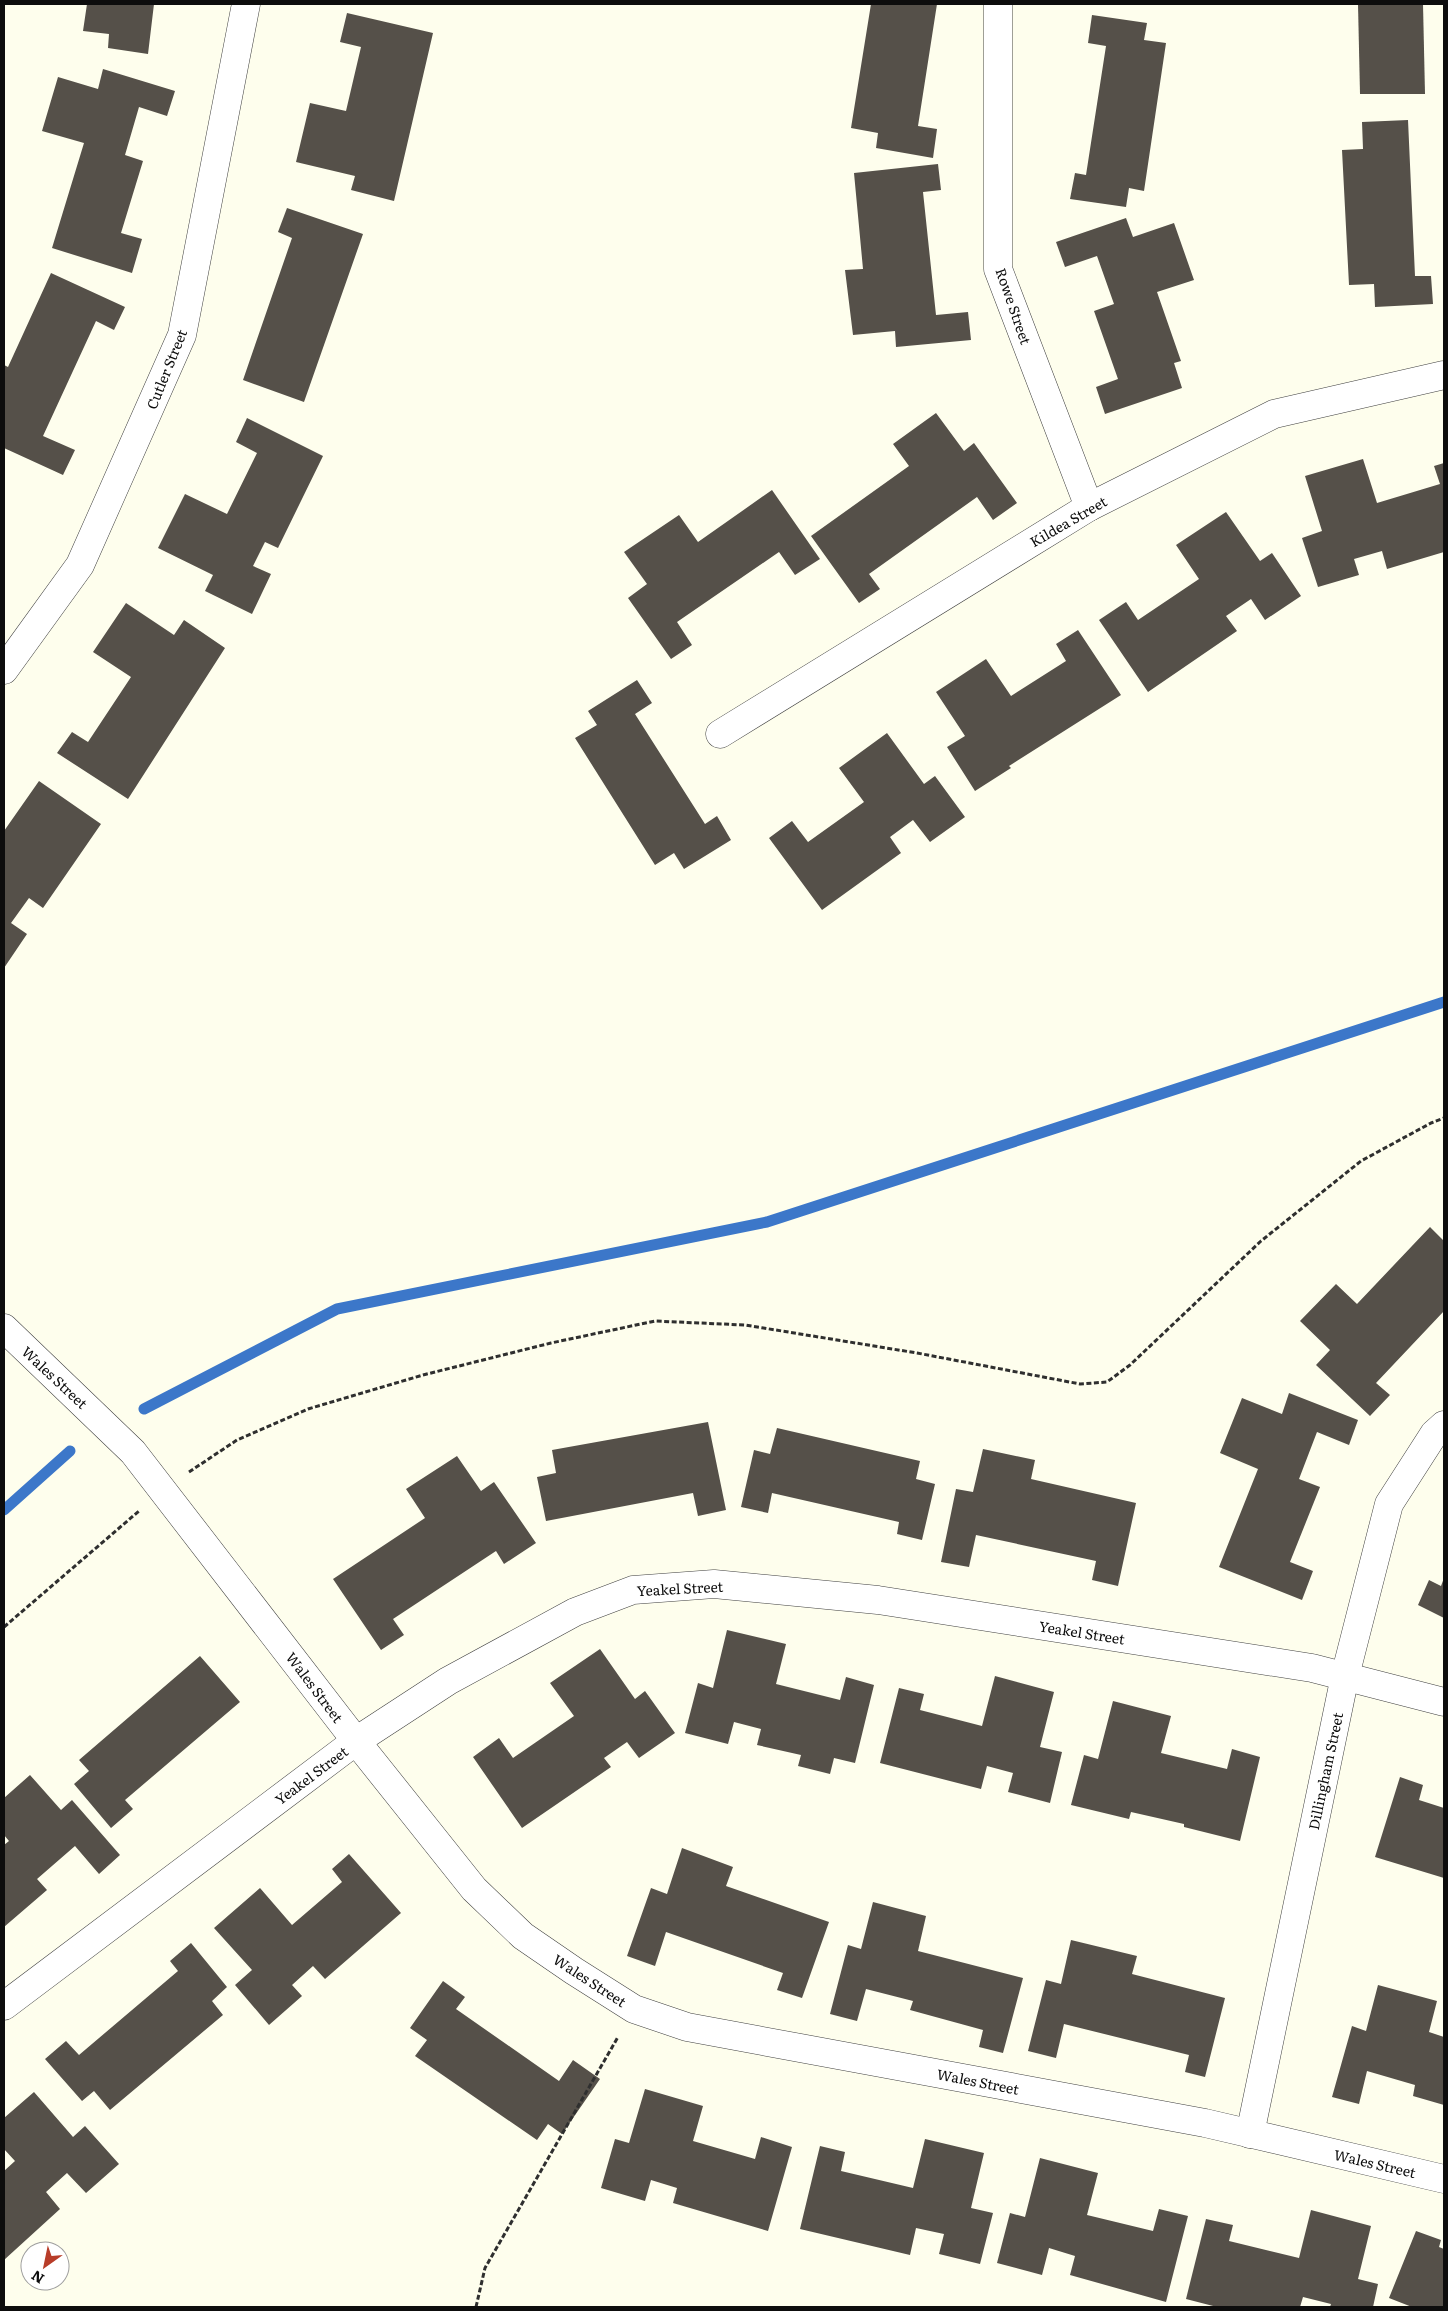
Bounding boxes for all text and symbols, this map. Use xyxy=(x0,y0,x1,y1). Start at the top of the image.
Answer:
street label: Rowe Street xyxy=(992,265,1037,347)
street label: Cutler Street xyxy=(141,326,191,412)
street label: Kildea Street xyxy=(1026,491,1110,551)
street label: Wales Street xyxy=(18,1341,93,1413)
street label: Yeakel Street xyxy=(636,1576,724,1600)
street label: Yeakel Street xyxy=(1038,1615,1127,1649)
street label: Wales Street xyxy=(282,1648,348,1727)
street label: Dillingham Street xyxy=(1303,1710,1347,1832)
street label: Yeakel Street xyxy=(270,1741,352,1809)
street label: Wales Street xyxy=(550,1949,631,2011)
street label: Wales Street xyxy=(935,2063,1021,2099)
street label: Wales Street xyxy=(1332,2144,1418,2182)
north arrow xyxy=(20,2241,70,2291)
text: N xyxy=(27,2266,48,2289)

